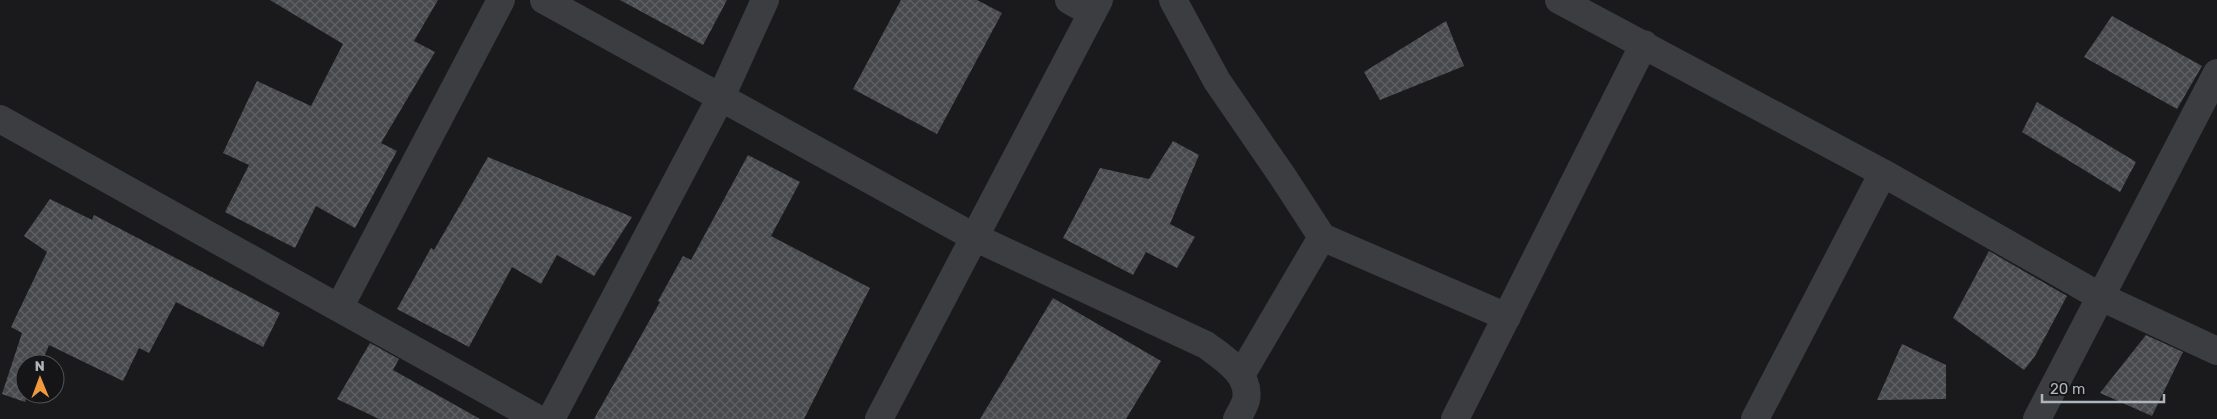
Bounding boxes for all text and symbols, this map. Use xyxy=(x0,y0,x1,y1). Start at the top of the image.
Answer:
north arrow xyxy=(15,354,65,404)
text: N xyxy=(35,358,45,375)
scale bar xyxy=(2042,372,2164,404)
text: 20 m xyxy=(2050,380,2085,398)

